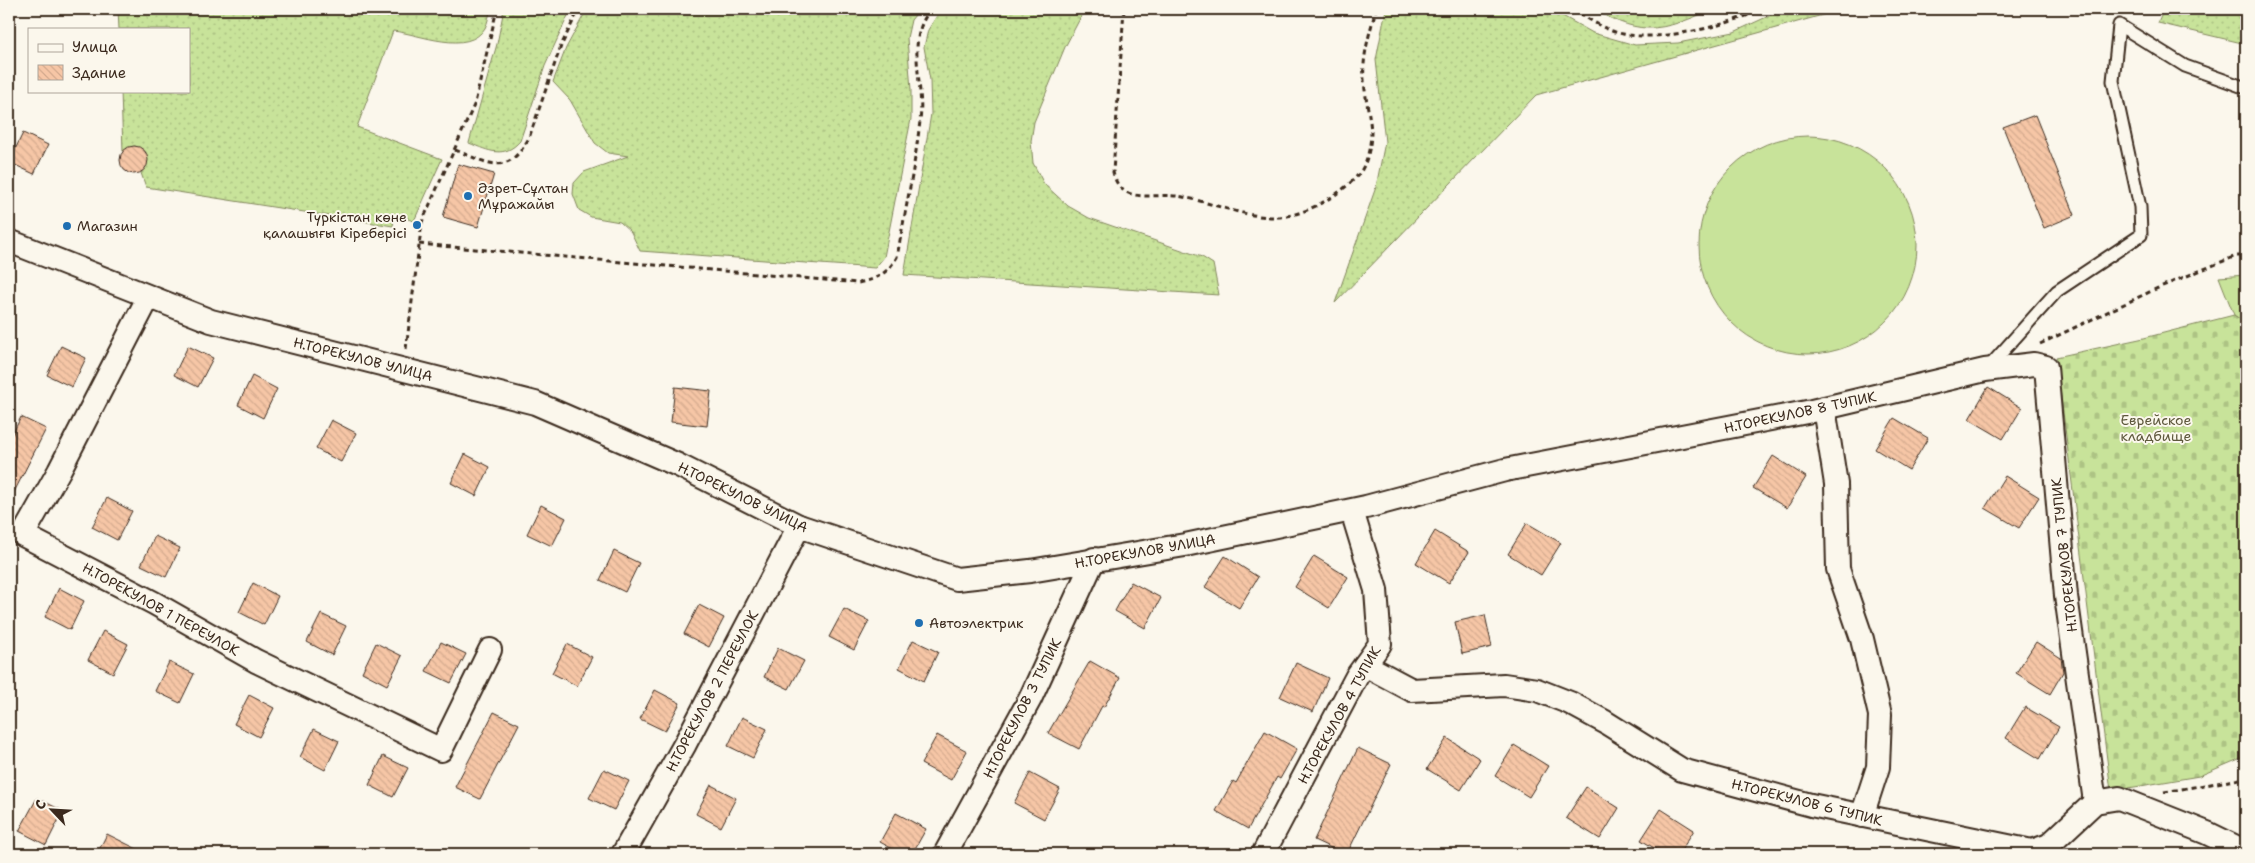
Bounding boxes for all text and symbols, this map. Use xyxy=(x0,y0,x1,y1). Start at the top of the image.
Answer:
legend xyxy=(28,28,190,92)
text: Улица xyxy=(72,37,118,57)
text: Здание xyxy=(72,63,126,83)
place label: Әзрет-Сұлтан Мұражайы xyxy=(478,179,568,213)
marker: Әзрет-Сұлтан Мұражайы xyxy=(462,190,474,202)
place label: Түркістан көне қалашығы Кіреберісі xyxy=(263,208,407,242)
place label: Магазин xyxy=(77,217,138,235)
marker: Түркістан көне қалашығы Кіреберісі xyxy=(411,219,423,231)
marker: Магазин xyxy=(61,220,73,232)
street label: Н.ТОРЕКУЛОВ УЛИЦА xyxy=(292,333,434,385)
street label: Н.ТОРЕКУЛОВ 8 ТУПИК xyxy=(1722,387,1878,437)
park label: Еврейское кладбище xyxy=(2120,411,2192,445)
street label: Н.ТОРЕКУЛОВ УЛИЦА xyxy=(675,458,811,536)
street label: Н.ТОРЕКУЛОВ 7 ТУПИК xyxy=(2047,477,2081,633)
street label: Н.ТОРЕКУЛОВ УЛИЦА xyxy=(1073,530,1217,572)
street label: Н.ТОРЕКУЛОВ 1 ПЕРЕУЛОК xyxy=(79,558,243,660)
street label: Н.ТОРЕКУЛОВ 2 ПЕРЕУЛОК xyxy=(662,607,762,775)
place label: Автоэлектрик xyxy=(929,614,1024,632)
marker: Автоэлектрик xyxy=(913,617,925,629)
street label: Н.ТОРЕКУЛОВ 3 ТУПИК xyxy=(979,635,1065,781)
street label: Н.ТОРЕКУЛОВ 4 ТУПИК xyxy=(1293,643,1385,787)
street label: Н.ТОРЕКУЛОВ 6 ТУПИК xyxy=(1729,774,1885,830)
north arrow xyxy=(28,786,78,836)
text: С xyxy=(30,797,50,812)

